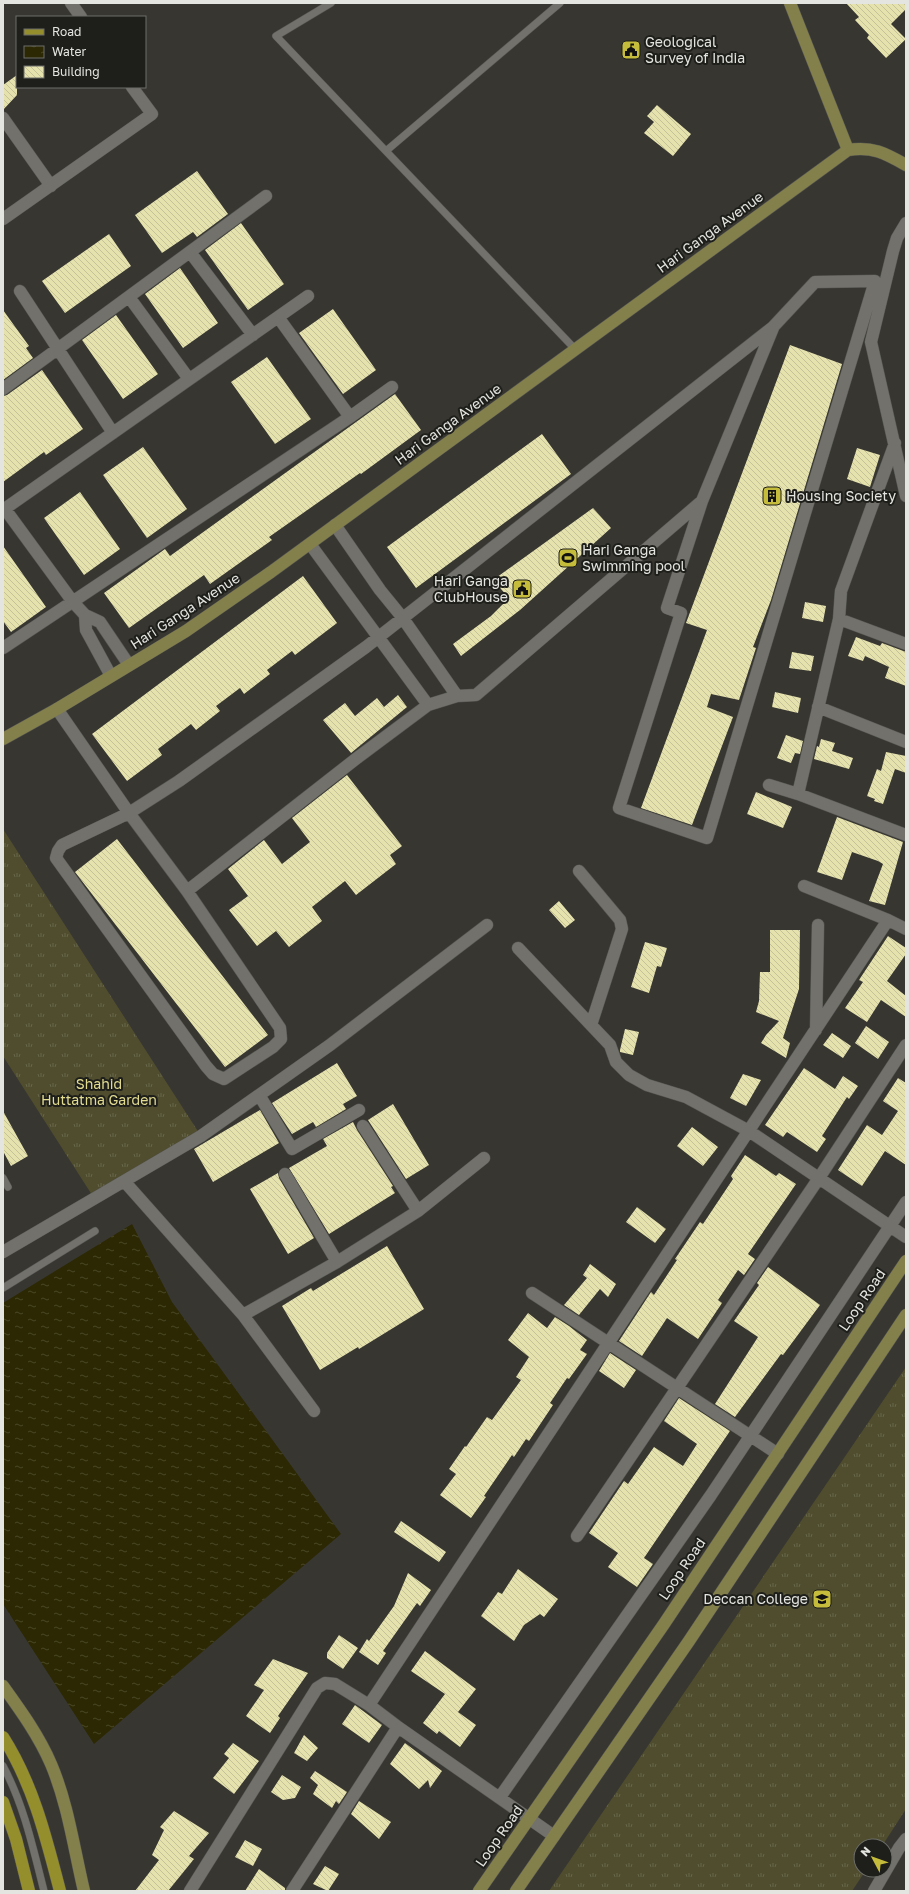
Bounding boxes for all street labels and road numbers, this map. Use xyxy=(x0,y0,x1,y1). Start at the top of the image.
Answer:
street label: Hari Ganga Avenue xyxy=(653,187,766,276)
street label: Hari Ganga Avenue xyxy=(391,379,504,468)
street label: Hari Ganga Avenue xyxy=(127,569,243,652)
street label: Loop Road xyxy=(835,1266,889,1334)
street label: Loop Road xyxy=(655,1535,709,1603)
street label: Loop Road xyxy=(471,1802,526,1870)

